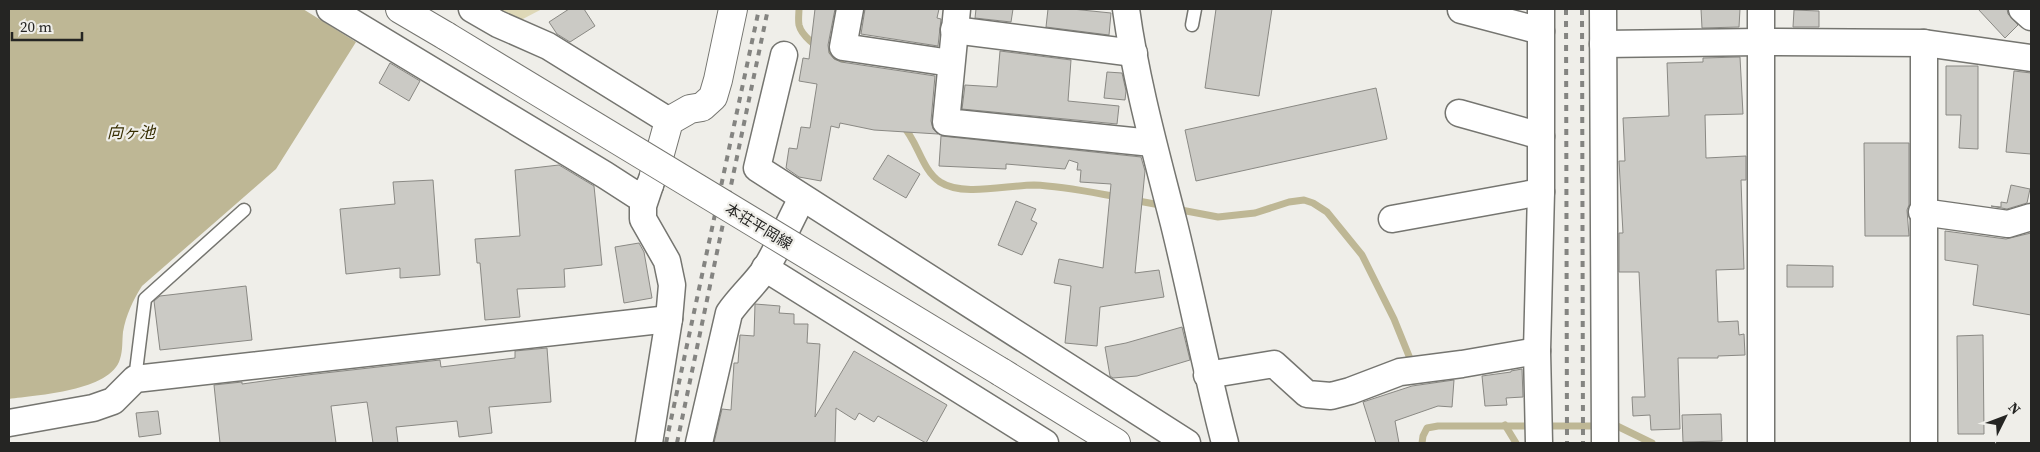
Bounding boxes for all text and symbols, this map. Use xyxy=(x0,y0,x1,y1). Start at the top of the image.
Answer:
scale bar xyxy=(12,10,82,42)
text: 20 m xyxy=(20,16,52,37)
water label: 向ヶ池 xyxy=(107,121,157,143)
street label: 本荘平岡線 xyxy=(721,198,797,254)
north arrow xyxy=(1980,392,2030,442)
text: N xyxy=(2004,398,2026,419)

